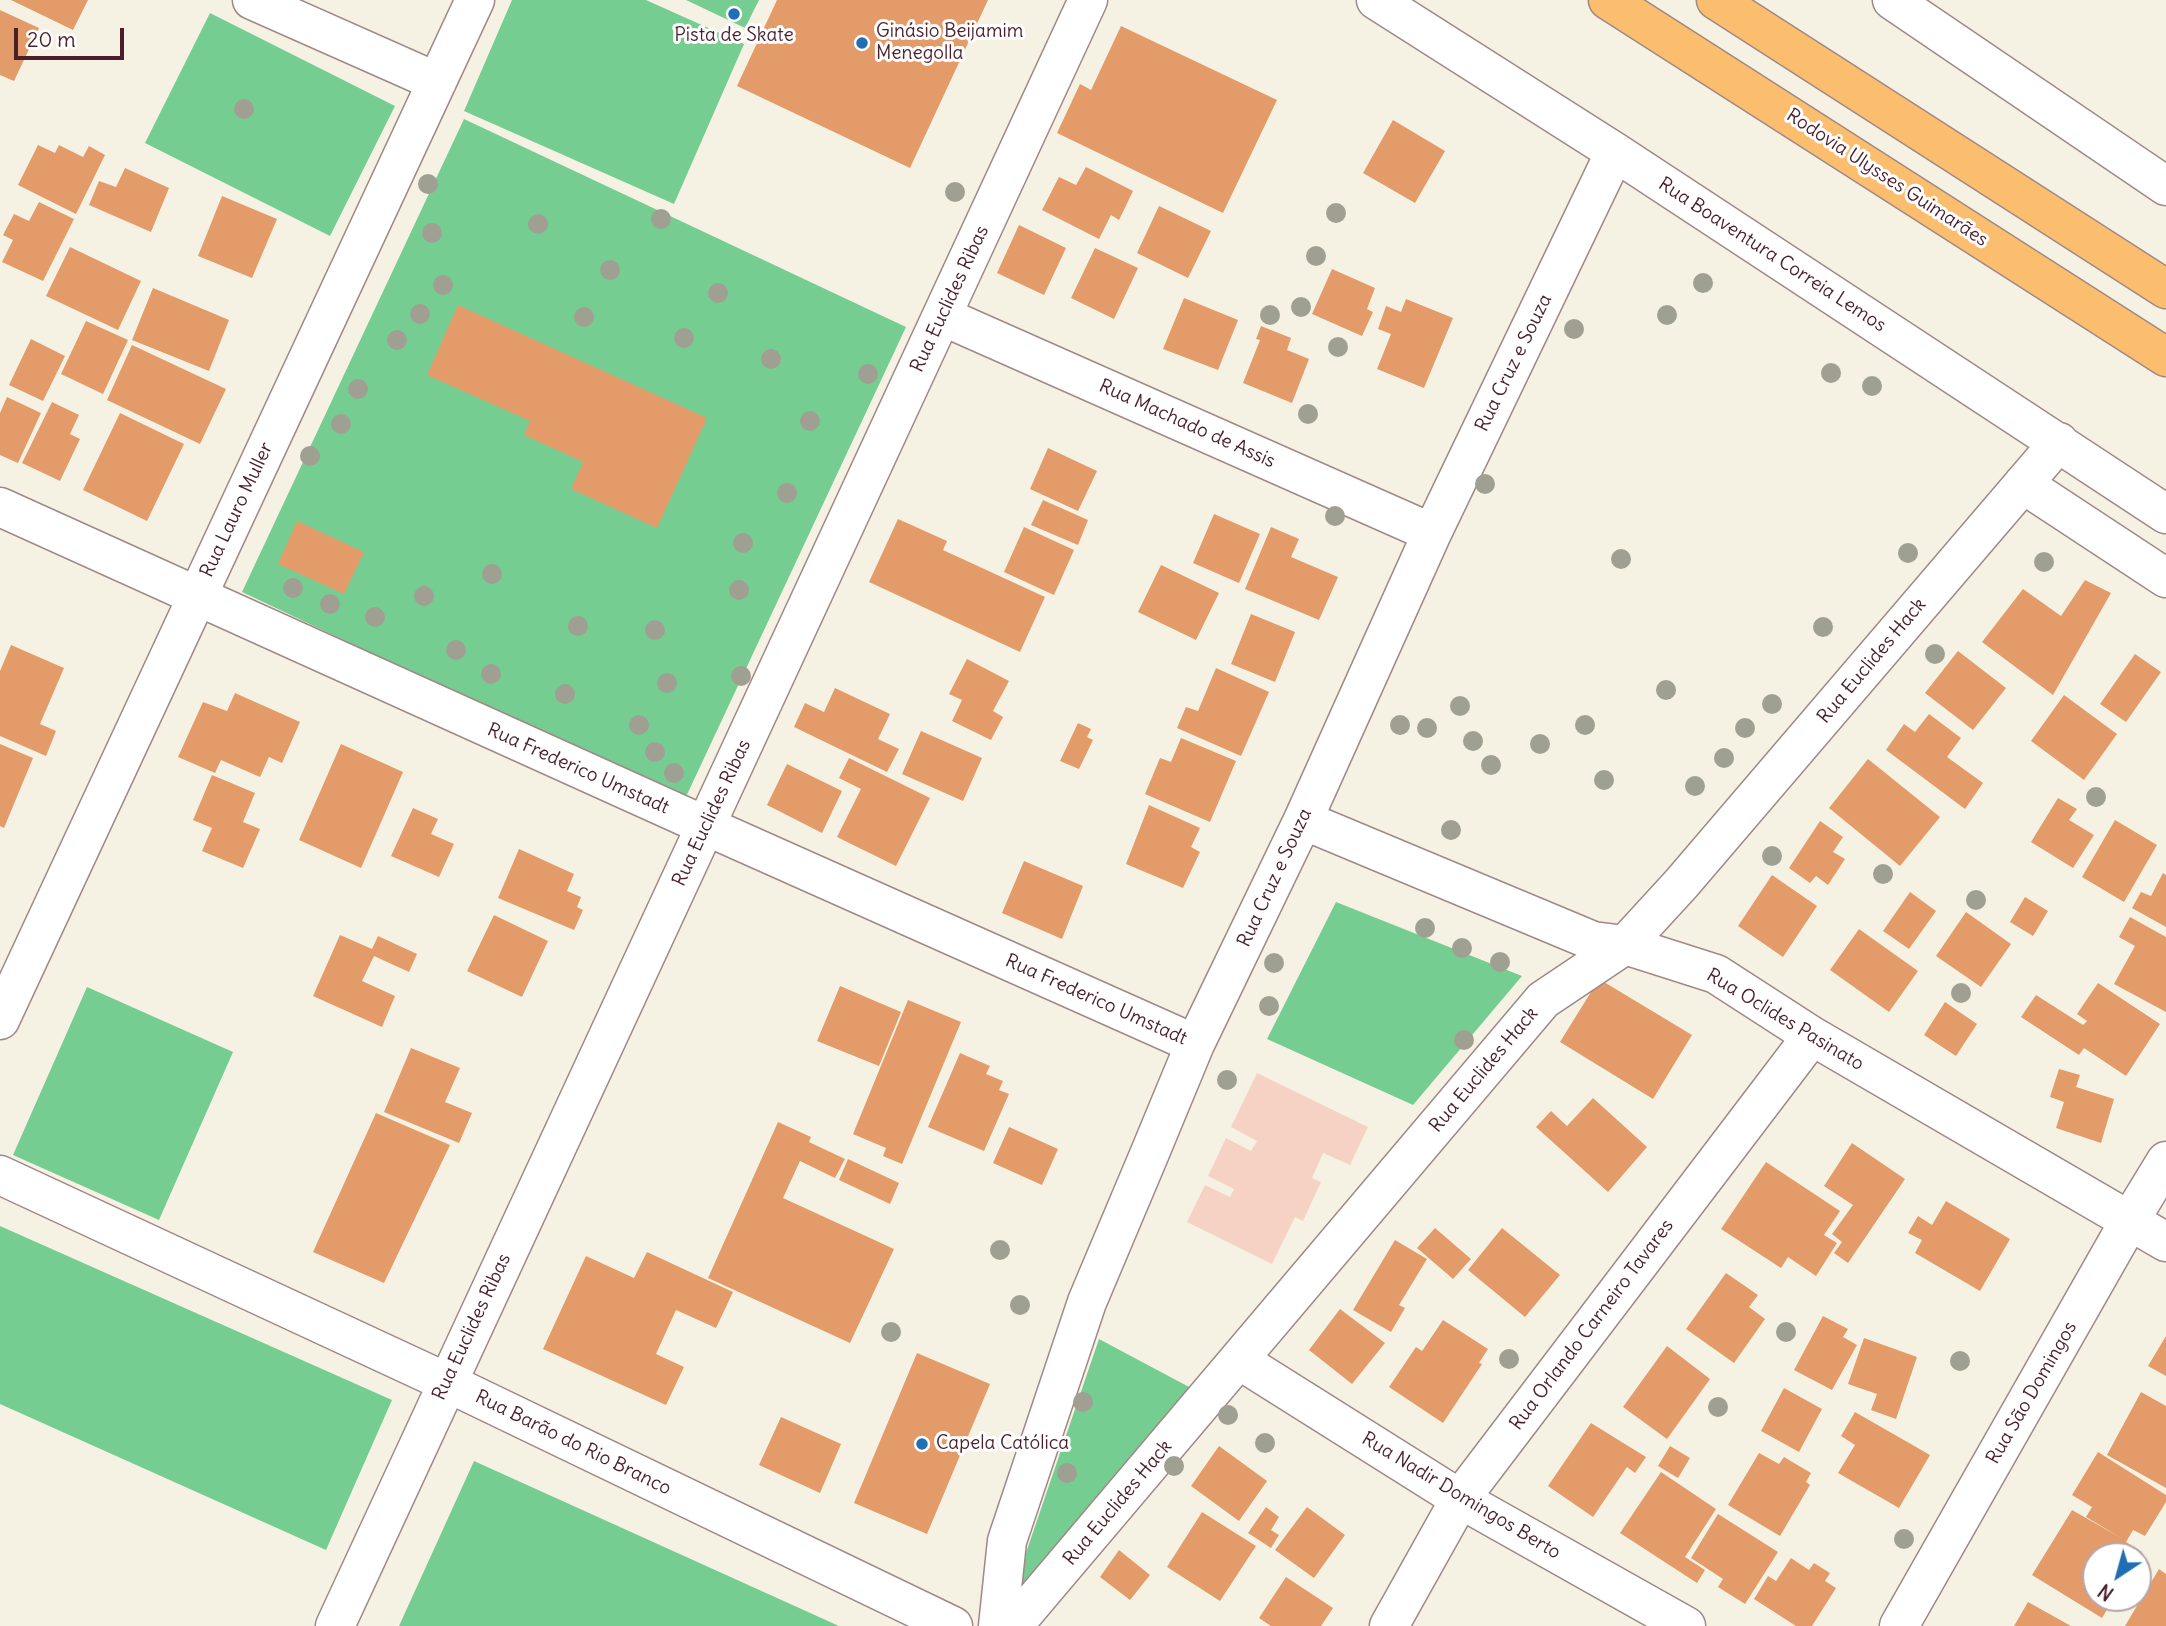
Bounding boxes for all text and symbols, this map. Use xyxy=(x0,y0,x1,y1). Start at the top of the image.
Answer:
marker: Pista de Skate xyxy=(726,6,742,22)
scale bar xyxy=(18,14,128,58)
place label: Ginásio Beijamim Menegolla xyxy=(876,21,1024,65)
place label: Pista de Skate xyxy=(674,25,794,47)
text: 20 m xyxy=(27,26,76,53)
marker: Ginásio Beijamim Menegolla xyxy=(854,35,870,51)
street label: Rodovia Ulysses Guimarães xyxy=(1782,104,1992,252)
street label: Rua Boaventura Correia Lemos xyxy=(1654,173,1890,337)
street label: Rua Euclides Ribas xyxy=(906,222,994,376)
street label: Rua Cruz e Souza xyxy=(1471,291,1557,435)
street label: Rua Machado de Assis xyxy=(1095,375,1279,473)
street label: Rua Lauro Muller xyxy=(196,439,278,581)
street label: Rua Euclides Hack xyxy=(1813,594,1931,728)
street label: Rua Frederico Umstadt xyxy=(484,719,672,819)
street label: Rua Euclides Ribas xyxy=(668,736,756,890)
street label: Rua Cruz e Souza xyxy=(1233,805,1317,951)
street label: Rua Frederico Umstadt xyxy=(1002,950,1190,1050)
street label: Rua Oclides Pasinato xyxy=(1702,964,1868,1076)
street label: Rua Euclides Hack xyxy=(1425,1003,1543,1137)
street label: Rua Orlando Carneiro Tavares xyxy=(1505,1215,1679,1435)
street label: Rua Euclides Ribas xyxy=(428,1250,516,1404)
street label: Rua São Domingos xyxy=(1982,1318,2082,1468)
street label: Rua Barão do Rio Branco xyxy=(471,1386,675,1500)
street label: Rua Nadir Domingos Berto xyxy=(1357,1428,1565,1564)
place label: Capela Católica xyxy=(936,1433,1069,1455)
marker: Capela Católica xyxy=(914,1436,930,1452)
street label: Rua Euclides Hack xyxy=(1059,1436,1177,1570)
north arrow xyxy=(2082,1542,2152,1612)
text: N xyxy=(2093,1579,2118,1606)

